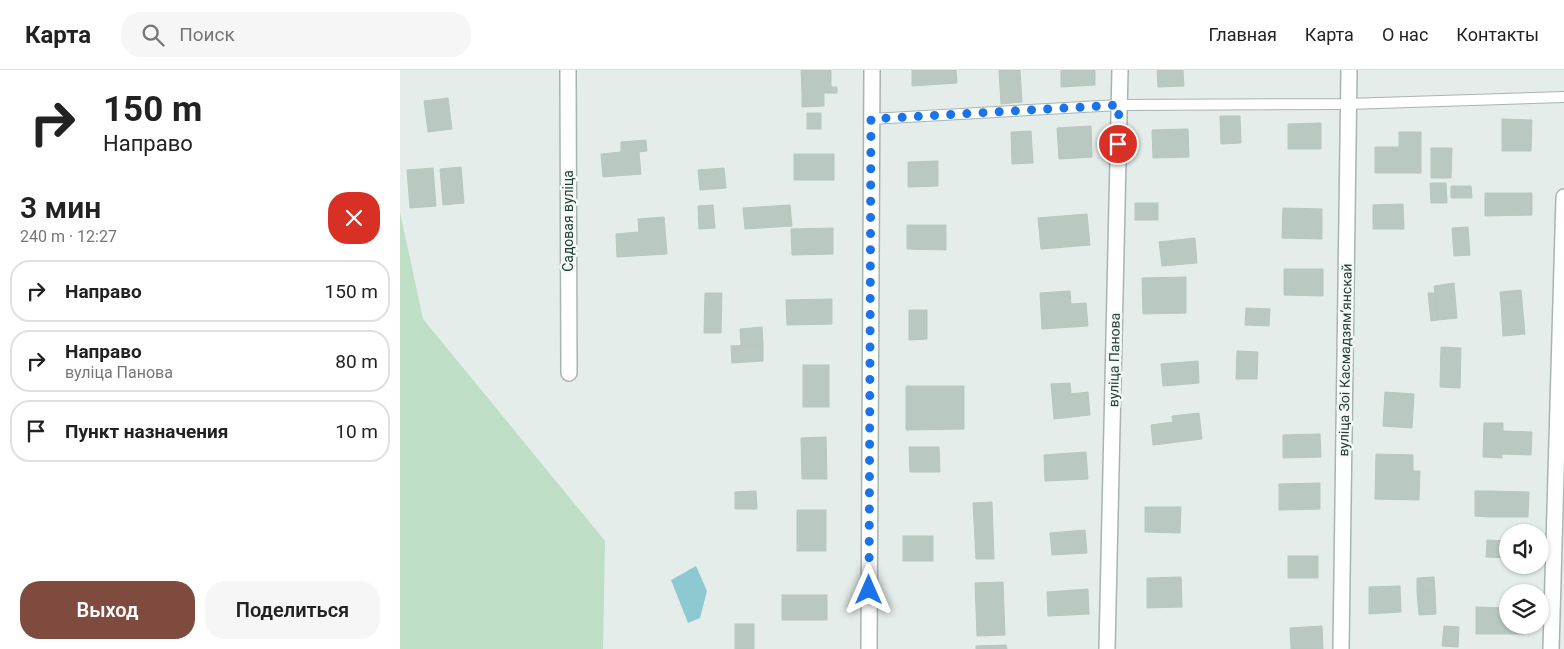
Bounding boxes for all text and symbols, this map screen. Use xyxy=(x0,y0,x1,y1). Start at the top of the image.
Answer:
search box xyxy=(121,12,471,57)
text: Карта xyxy=(25,21,91,49)
icon: search xyxy=(139,21,167,49)
text: Поиск xyxy=(179,23,235,46)
text: Главная xyxy=(1208,24,1277,45)
text: Карта xyxy=(1305,24,1354,45)
text: О нас xyxy=(1382,24,1428,45)
text: Контакты xyxy=(1456,24,1539,45)
text: 150 m xyxy=(103,89,202,130)
icon: right xyxy=(20,90,85,155)
pin xyxy=(1097,123,1139,165)
icon: arrive xyxy=(1104,130,1132,158)
text: Направо xyxy=(103,131,193,156)
street label: Садовая вуліца xyxy=(560,170,576,272)
text: 3 мин xyxy=(20,190,101,225)
button: close xyxy=(328,192,380,244)
text: 240 m · 12:27 xyxy=(20,227,117,246)
street label: вуліца Зоі Касмадзямʼянскай xyxy=(1335,263,1355,457)
icon: right xyxy=(22,277,50,305)
text: Направо xyxy=(65,280,142,303)
text: 150 m xyxy=(325,280,378,303)
street label: вуліца Панова xyxy=(1105,313,1123,407)
text: Направо xyxy=(65,340,142,363)
icon: right xyxy=(22,347,50,375)
text: 80 m xyxy=(335,350,378,373)
text: вуліца Панова xyxy=(65,363,173,382)
icon: arrive xyxy=(22,417,50,445)
text: Пункт назначения xyxy=(65,420,228,443)
text: 10 m xyxy=(335,420,378,443)
map controls xyxy=(1499,524,1549,634)
button: sound xyxy=(1499,524,1549,574)
position arrow xyxy=(842,563,894,615)
button: Выход xyxy=(20,581,195,639)
button: Поделиться xyxy=(205,581,380,639)
button: layers xyxy=(1499,584,1549,634)

